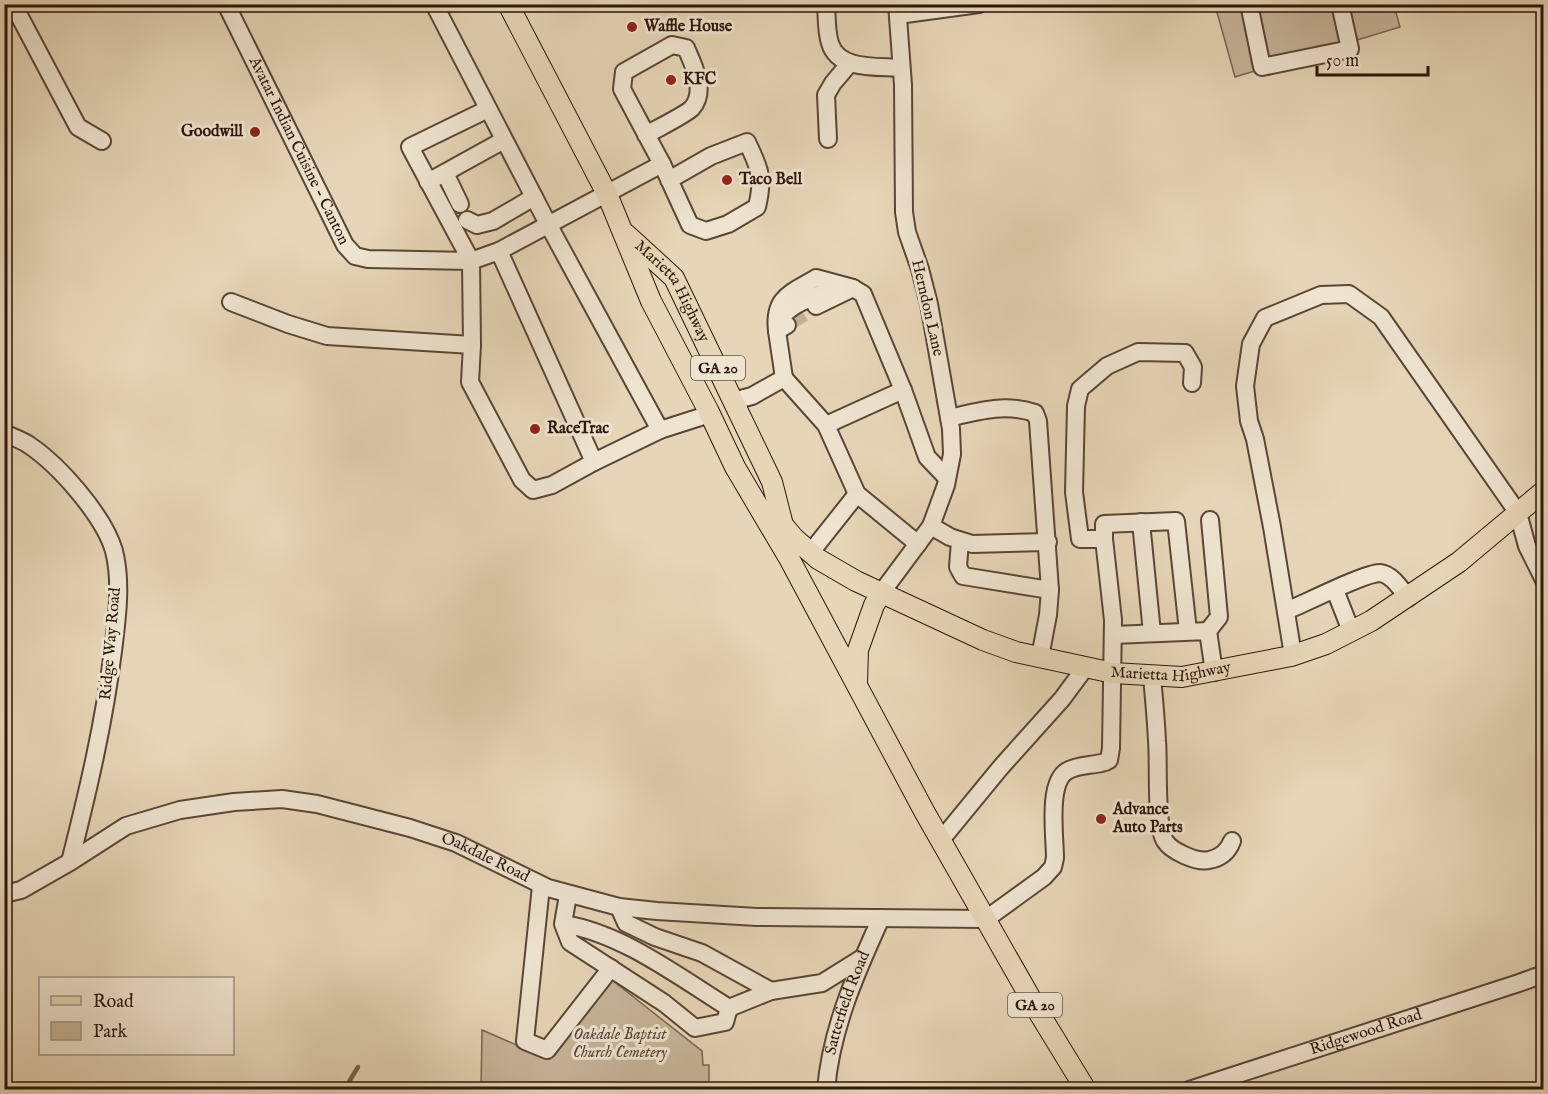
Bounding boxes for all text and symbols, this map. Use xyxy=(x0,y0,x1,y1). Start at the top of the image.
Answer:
place label: Waffle House xyxy=(643,17,733,37)
marker: Waffle House xyxy=(625,20,639,34)
scale bar xyxy=(1317,39,1428,77)
text: 50 m xyxy=(1326,50,1359,73)
street label: Avatar Indian Cuisine - Canton xyxy=(243,53,354,249)
place label: KFC xyxy=(683,70,717,90)
marker: KFC xyxy=(664,73,678,87)
place label: Goodwill xyxy=(181,122,244,142)
marker: Goodwill xyxy=(248,125,262,139)
place label: Taco Bell xyxy=(738,170,803,190)
marker: Taco Bell xyxy=(720,173,734,187)
street label: Marietta Highway xyxy=(630,236,714,346)
street label: Herndon Lane xyxy=(906,258,948,358)
road number: GA 20 xyxy=(691,356,745,380)
place label: RaceTrac xyxy=(547,419,609,439)
marker: RaceTrac xyxy=(528,422,542,436)
street label: Ridge Way Road xyxy=(96,586,126,701)
street label: Marietta Highway xyxy=(1110,658,1233,687)
place label: Advance Auto Parts xyxy=(1112,800,1183,838)
marker: Advance Auto Parts xyxy=(1094,812,1108,826)
street label: Oakdale Road xyxy=(439,829,533,888)
street label: Satterfield Road xyxy=(821,948,875,1057)
legend xyxy=(39,977,234,1055)
text: Road xyxy=(93,991,134,1014)
road number: GA 20 xyxy=(1008,993,1062,1017)
street label: Ridgewood Road xyxy=(1307,1005,1425,1060)
text: Park xyxy=(93,1021,128,1044)
park label: Oakdale Baptist Church Cemetery xyxy=(573,1025,668,1063)

